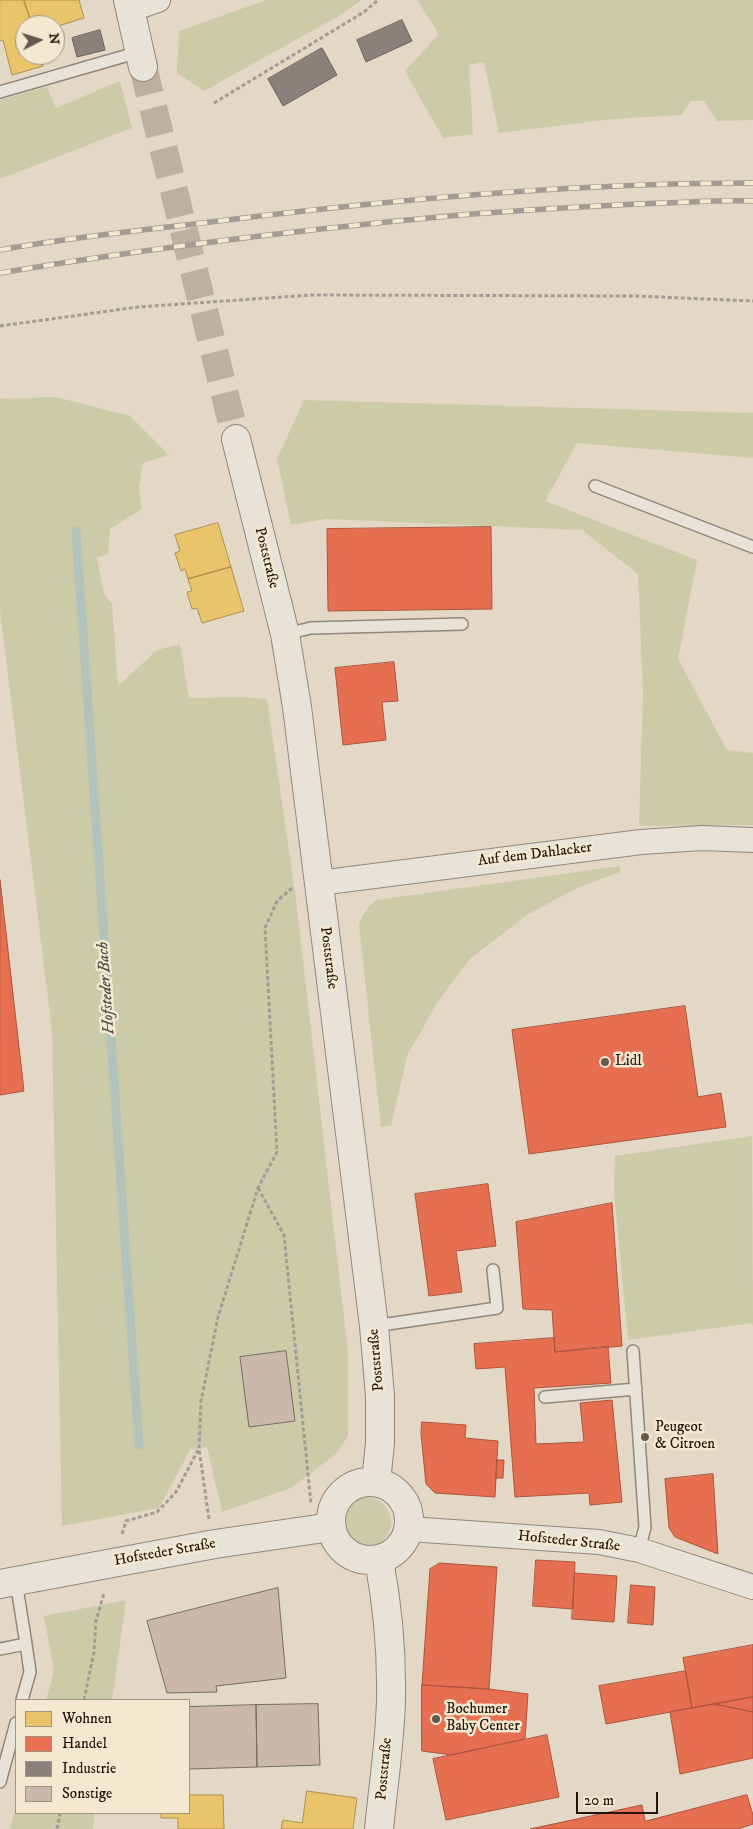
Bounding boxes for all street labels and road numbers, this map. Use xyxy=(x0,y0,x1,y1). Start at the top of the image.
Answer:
street label: Poststraße xyxy=(250,525,282,591)
street label: Auf dem Dahlacker xyxy=(477,839,593,871)
street label: Poststraße xyxy=(315,926,341,990)
street label: Poststraße xyxy=(365,1328,389,1392)
street label: Hofsteder Straße xyxy=(517,1528,621,1556)
street label: Hofsteder Straße xyxy=(113,1535,217,1571)
street label: Poststraße xyxy=(373,1737,397,1801)

